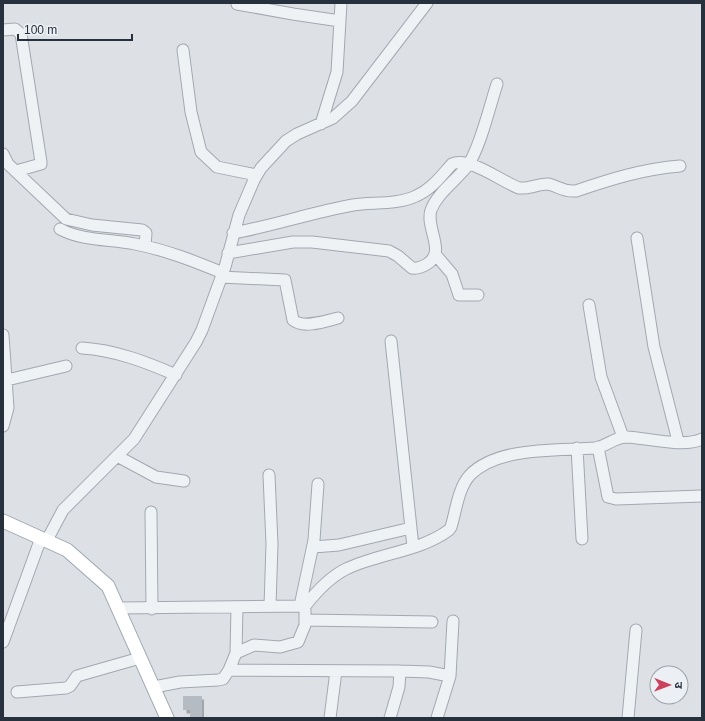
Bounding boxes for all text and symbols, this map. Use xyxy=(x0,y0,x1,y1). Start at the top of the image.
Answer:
scale bar xyxy=(18,16,132,42)
text: 100 m xyxy=(24,23,57,37)
north arrow xyxy=(649,665,689,705)
text: उ xyxy=(673,682,685,689)

